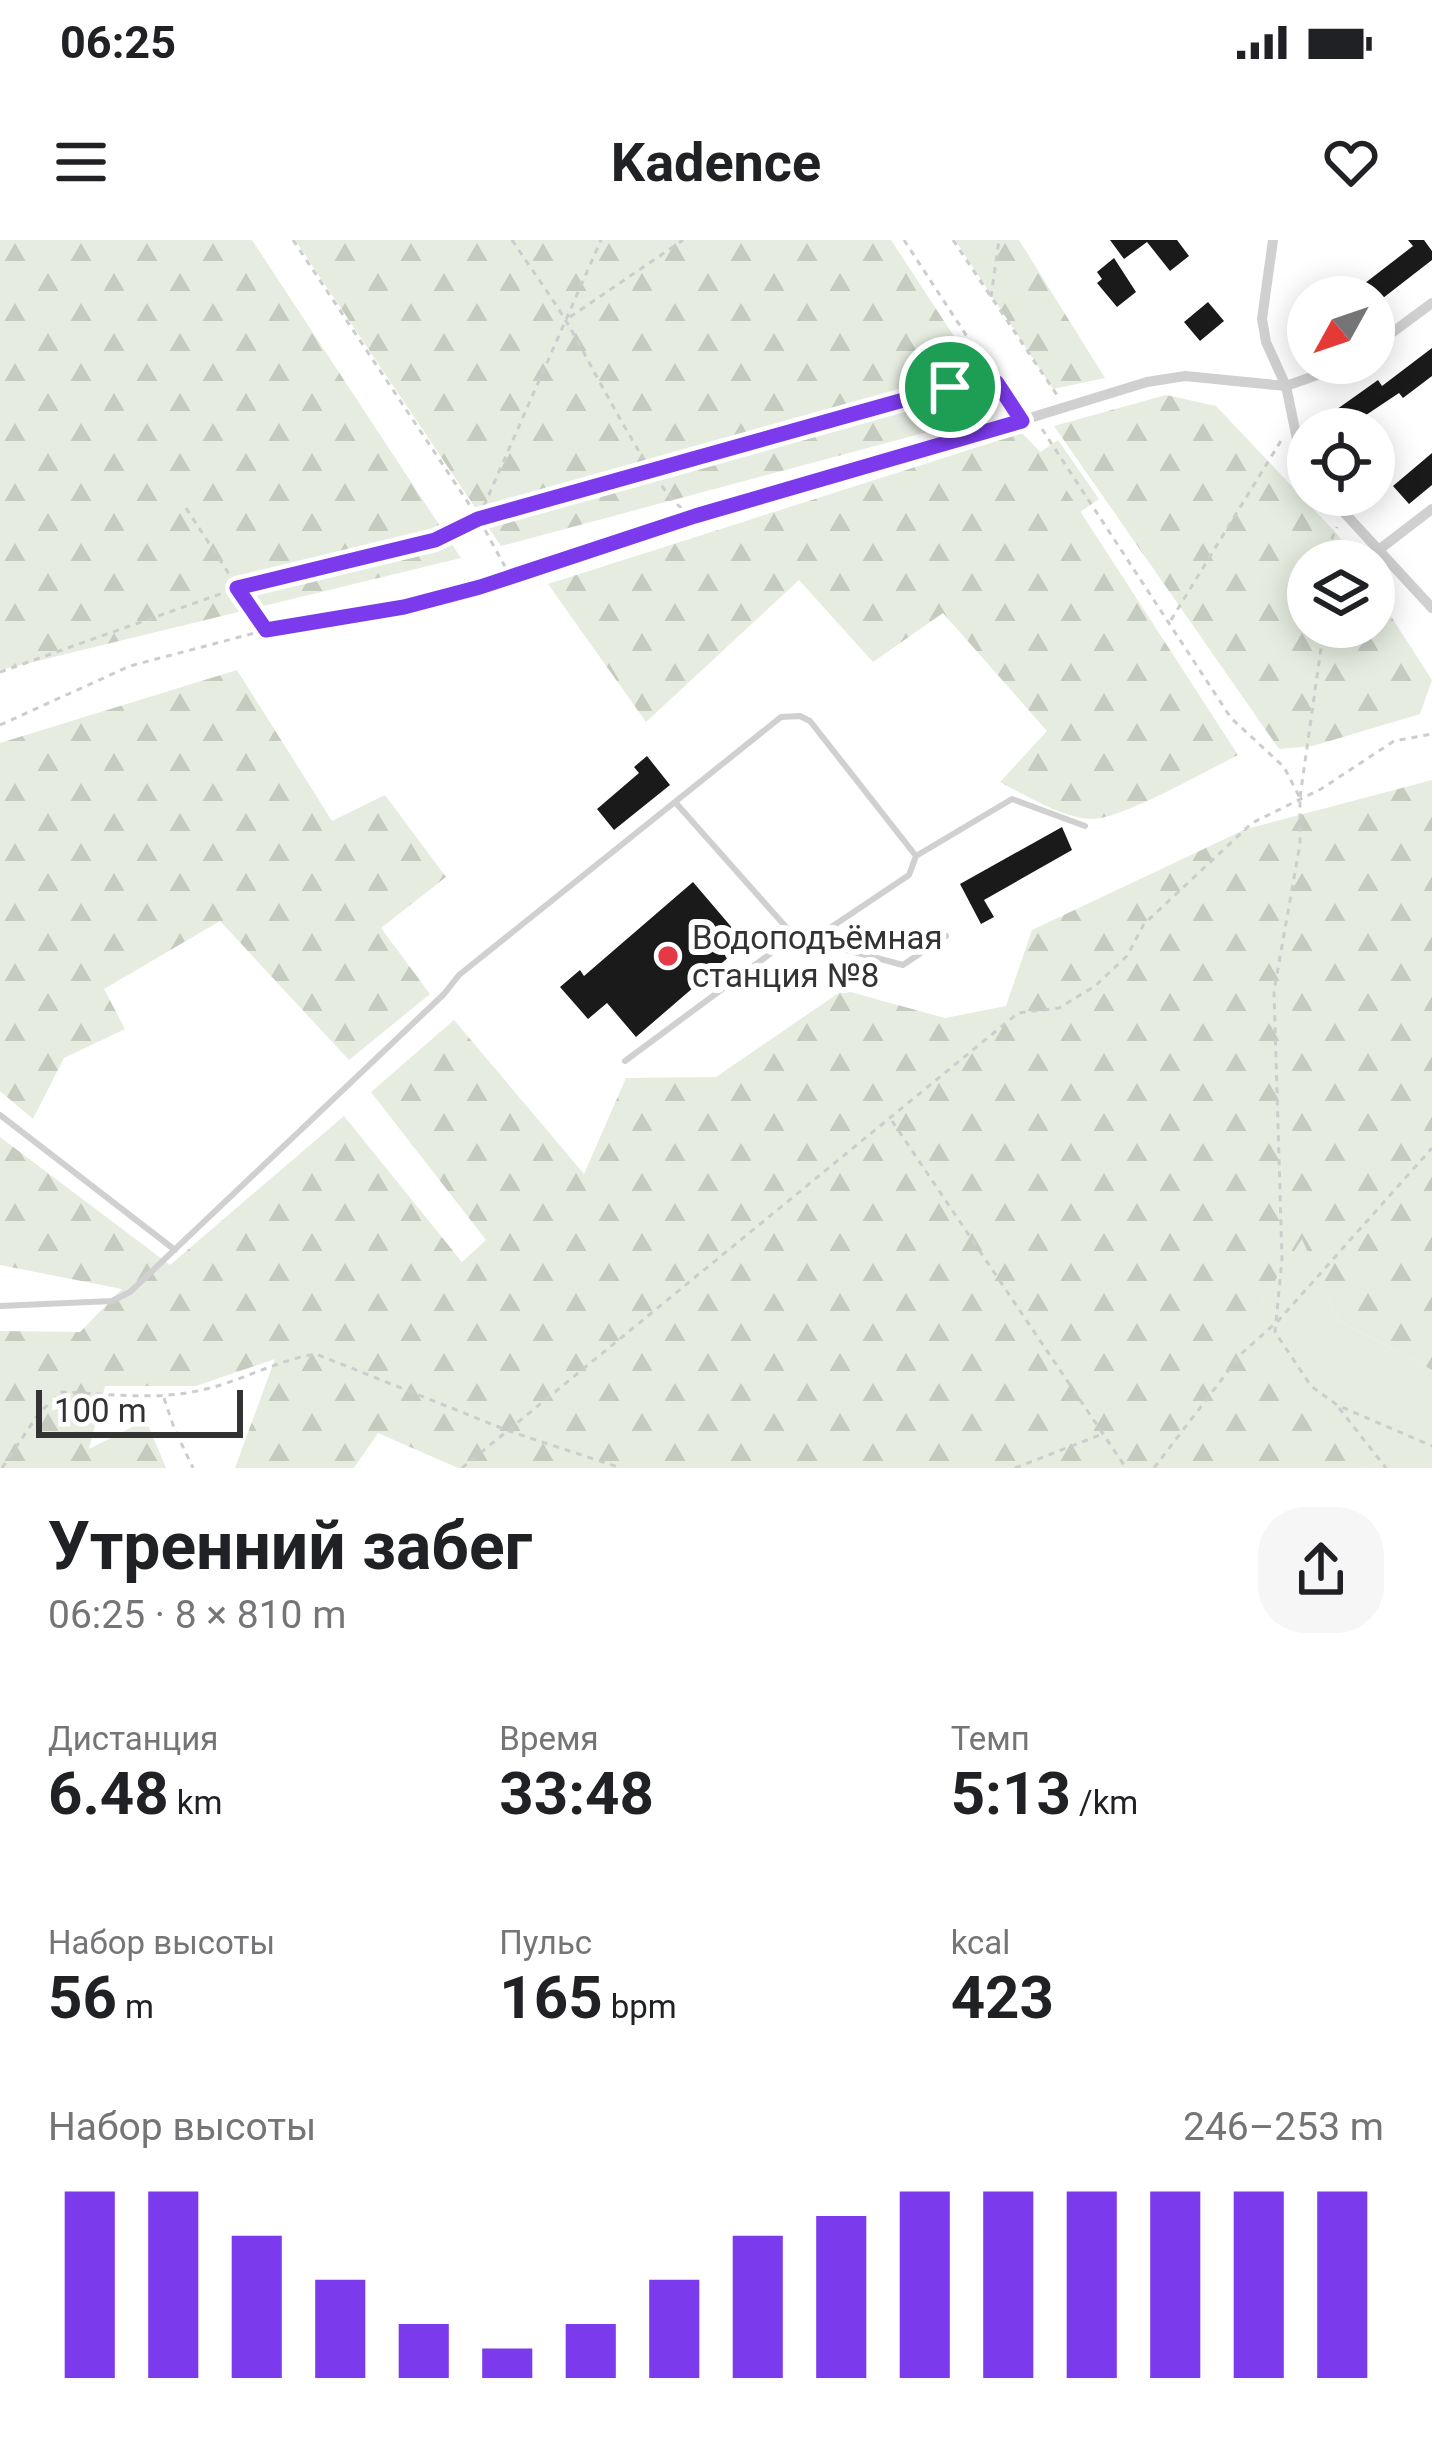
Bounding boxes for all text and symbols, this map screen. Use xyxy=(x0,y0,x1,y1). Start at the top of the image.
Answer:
text: 06:25 xyxy=(60,16,176,69)
icon: menu xyxy=(48,129,114,195)
icon: heart xyxy=(1318,129,1384,195)
text: Kadence xyxy=(611,131,821,194)
north arrow xyxy=(1287,276,1395,384)
map controls xyxy=(1287,276,1395,648)
pin xyxy=(899,336,1001,438)
icon: arrive xyxy=(917,354,983,420)
button: locate xyxy=(1287,408,1395,516)
button: layers xyxy=(1287,540,1395,648)
place label: Водоподъёмная станция №8 xyxy=(692,918,943,995)
marker: Водоподъёмная станция №8 xyxy=(655,943,681,969)
scale bar xyxy=(36,1384,243,1437)
text: 100 m xyxy=(54,1391,147,1430)
button: share xyxy=(1258,1507,1384,1633)
text: Утренний забег xyxy=(48,1508,532,1585)
text: 06:25 · 8 × 810 m xyxy=(48,1592,346,1638)
text: Дистанция xyxy=(48,1719,218,1758)
text: Время xyxy=(499,1719,599,1758)
text: Темп xyxy=(951,1719,1030,1758)
text: 6.48 xyxy=(48,1758,169,1829)
text: 33:48 xyxy=(499,1758,654,1829)
text: 5:13 xyxy=(951,1758,1071,1829)
text: km xyxy=(169,1783,223,1822)
text: /km xyxy=(1071,1783,1138,1822)
text: Набор высоты xyxy=(48,1923,275,1962)
text: Пульс xyxy=(499,1923,592,1962)
text: kcal xyxy=(951,1923,1010,1962)
text: 56 xyxy=(48,1962,117,2033)
text: 165 xyxy=(499,1962,603,2033)
text: 423 xyxy=(951,1962,1054,2033)
text: m xyxy=(117,1987,154,2026)
text: bpm xyxy=(603,1987,677,2026)
text: Набор высоты xyxy=(48,2104,316,2150)
text: 246–253 m xyxy=(1183,2104,1384,2150)

